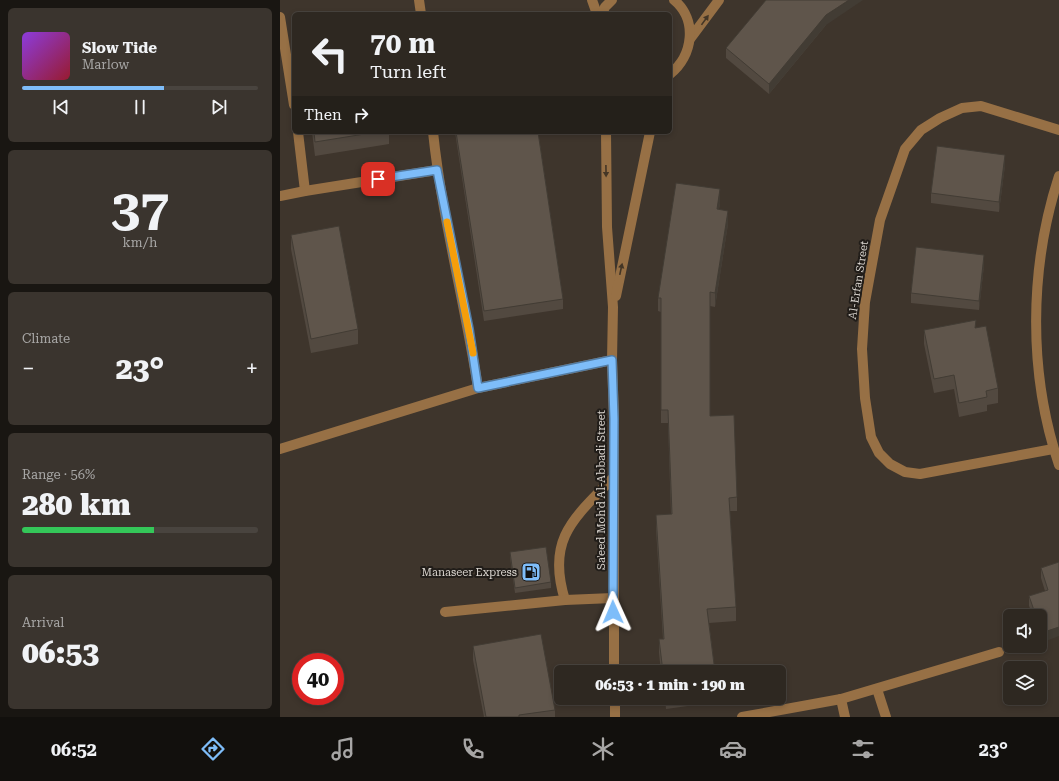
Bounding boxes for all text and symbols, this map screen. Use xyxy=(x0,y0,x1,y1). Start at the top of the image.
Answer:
one-way arrow xyxy=(700,14,709,25)
text: 70 m xyxy=(370,27,435,60)
icon: left xyxy=(304,28,356,80)
text: Slow Tide xyxy=(82,39,157,57)
text: Marlow xyxy=(82,57,129,72)
text: Turn left xyxy=(370,61,446,82)
icon: previous xyxy=(50,96,72,118)
icon: pause xyxy=(129,96,151,118)
icon: next xyxy=(208,96,230,118)
icon: right xyxy=(350,104,372,126)
text: Then xyxy=(304,106,342,124)
pin xyxy=(361,162,395,196)
one-way arrow xyxy=(603,165,609,178)
icon: arrive xyxy=(367,168,389,190)
text: 37 xyxy=(111,178,169,239)
text: km/h xyxy=(123,235,157,250)
street label: Al-Erfan Street xyxy=(846,240,871,320)
one-way arrow xyxy=(619,263,625,275)
text: Climate xyxy=(22,331,70,346)
text: 23° xyxy=(116,351,164,386)
text: − xyxy=(22,356,34,381)
text: + xyxy=(246,356,258,381)
street label: Sa'eed Moh'd Al-Abbadi Street xyxy=(595,410,608,570)
text: Range · 56% xyxy=(22,467,95,482)
text: 280 km xyxy=(22,487,131,522)
fuel station icon: Manaseer Express xyxy=(520,561,542,583)
place label: Manaseer Express xyxy=(422,566,517,579)
position arrow xyxy=(592,591,634,633)
map controls xyxy=(1003,609,1047,705)
button: sound xyxy=(1003,609,1047,653)
text: Arrival xyxy=(22,615,64,630)
text: 06:53 xyxy=(22,635,99,670)
speed limit sign: 40 xyxy=(292,653,344,705)
button: layers xyxy=(1003,661,1047,705)
text: 06:53 · 1 min · 190 m xyxy=(595,676,745,694)
icon: directions xyxy=(199,735,227,763)
icon: music xyxy=(329,735,357,763)
icon: phone xyxy=(459,735,487,763)
icon: climate xyxy=(589,735,617,763)
icon: car xyxy=(719,735,747,763)
icon: filters xyxy=(849,735,877,763)
text: 06:52 xyxy=(51,739,97,760)
text: 23° xyxy=(979,739,1008,760)

